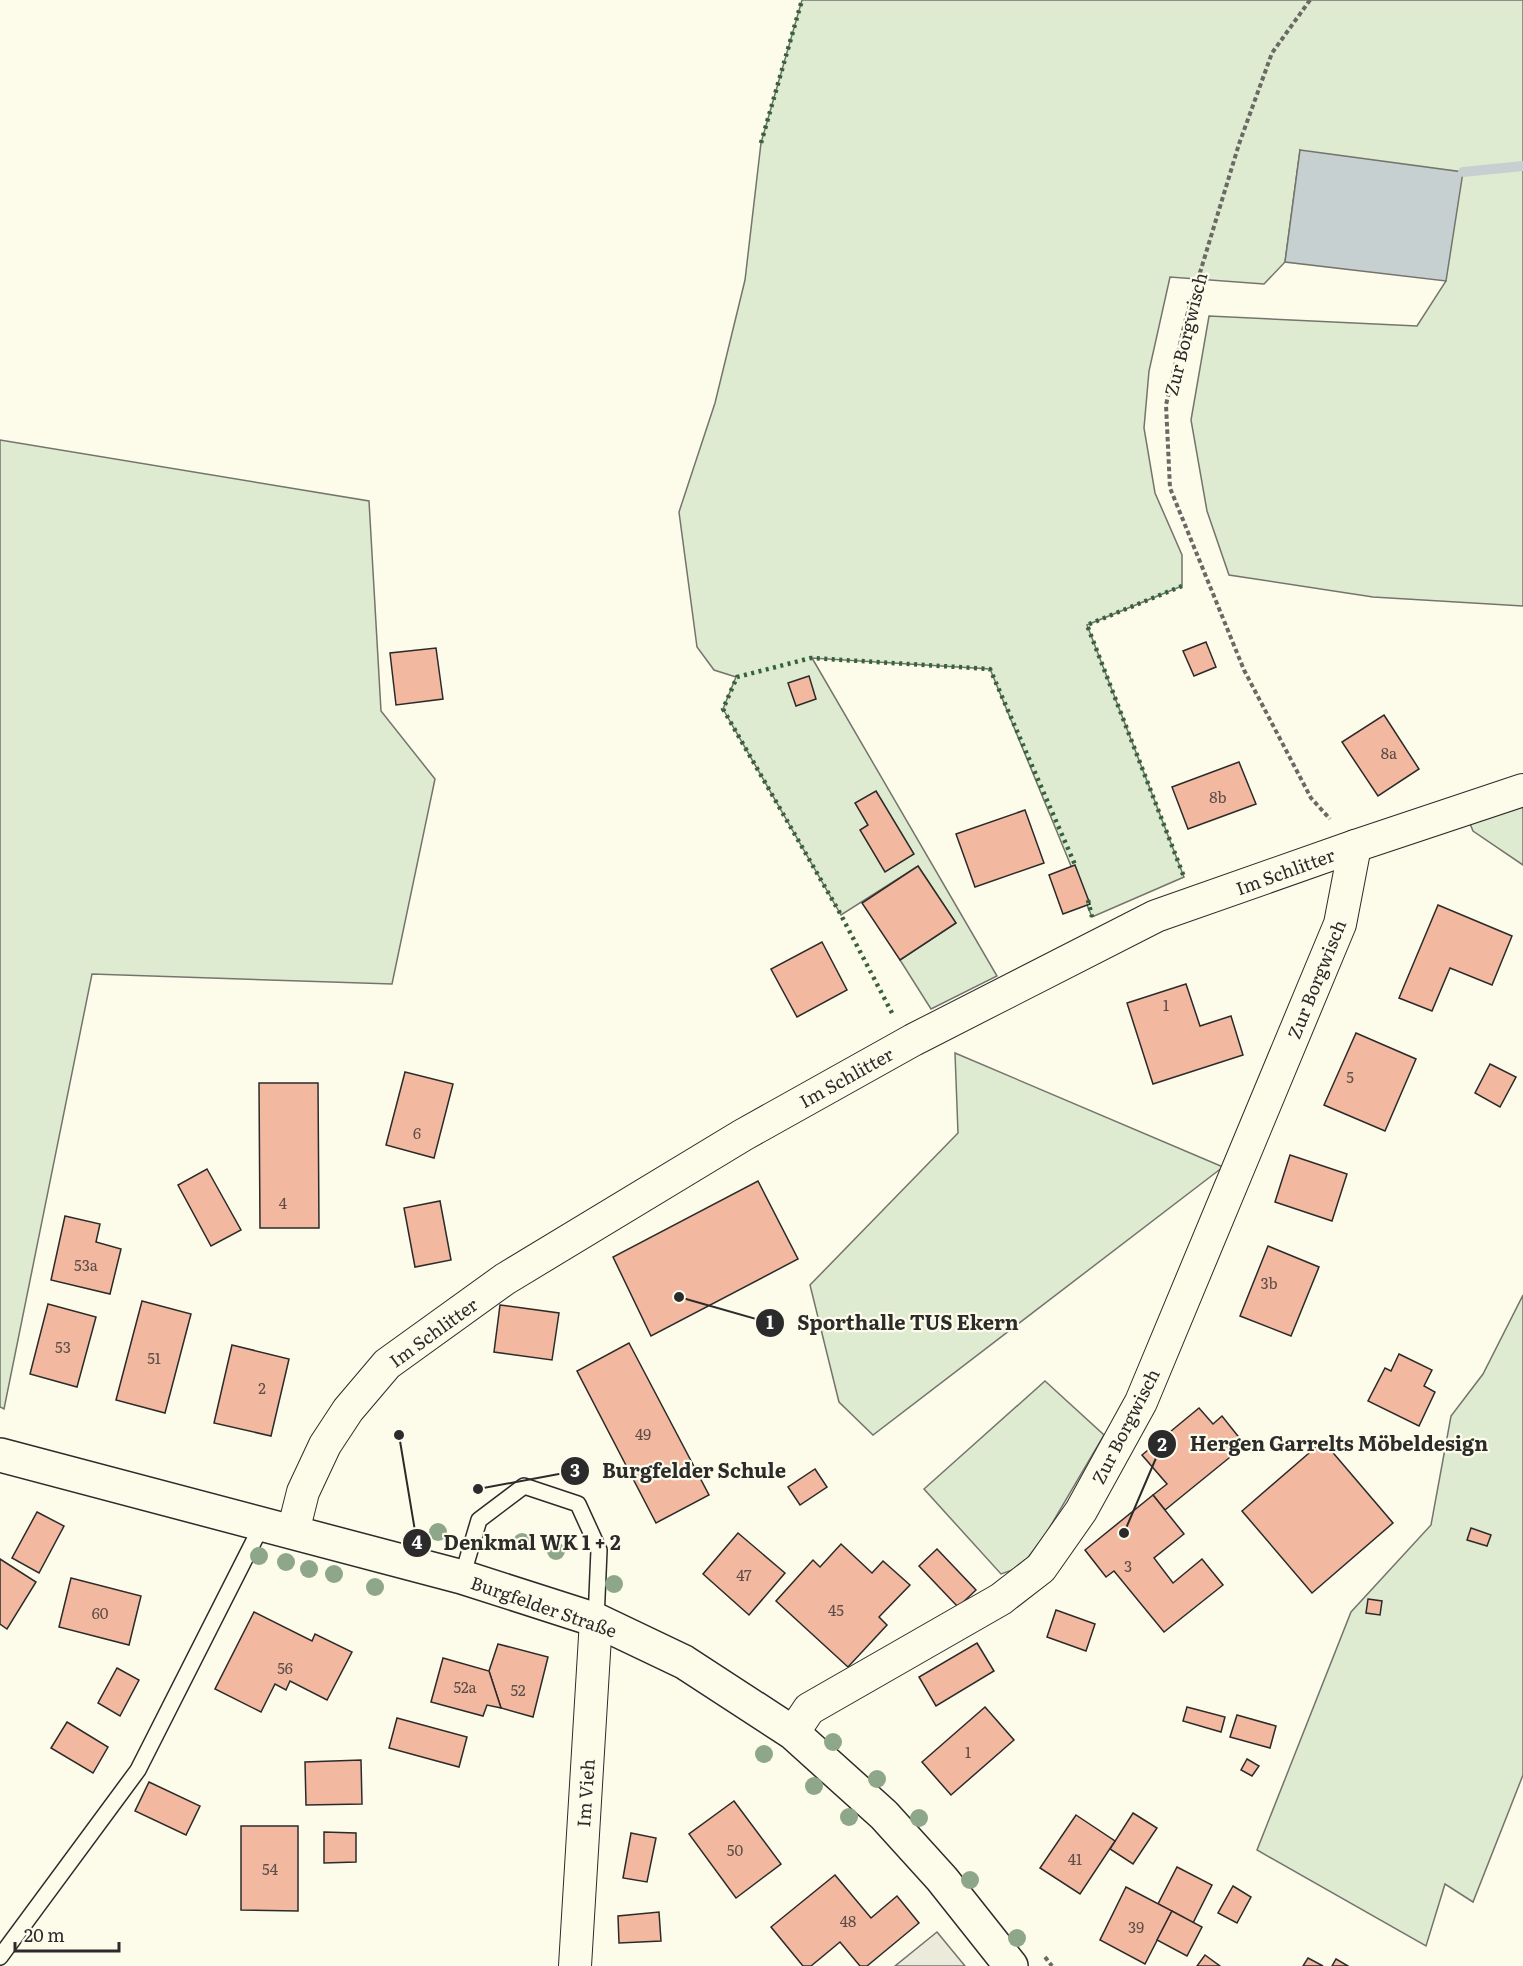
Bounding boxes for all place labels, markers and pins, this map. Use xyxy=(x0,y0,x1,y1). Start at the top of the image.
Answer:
callout: Sporthalle TUS Ekern xyxy=(755,1304,1031,1342)
callout: Hergen Garrelts Möbeldesign xyxy=(1147,1425,1500,1463)
callout: Burgfelder Schule xyxy=(560,1452,798,1490)
callout: Denkmal WK 1 + 2 xyxy=(402,1524,633,1562)

